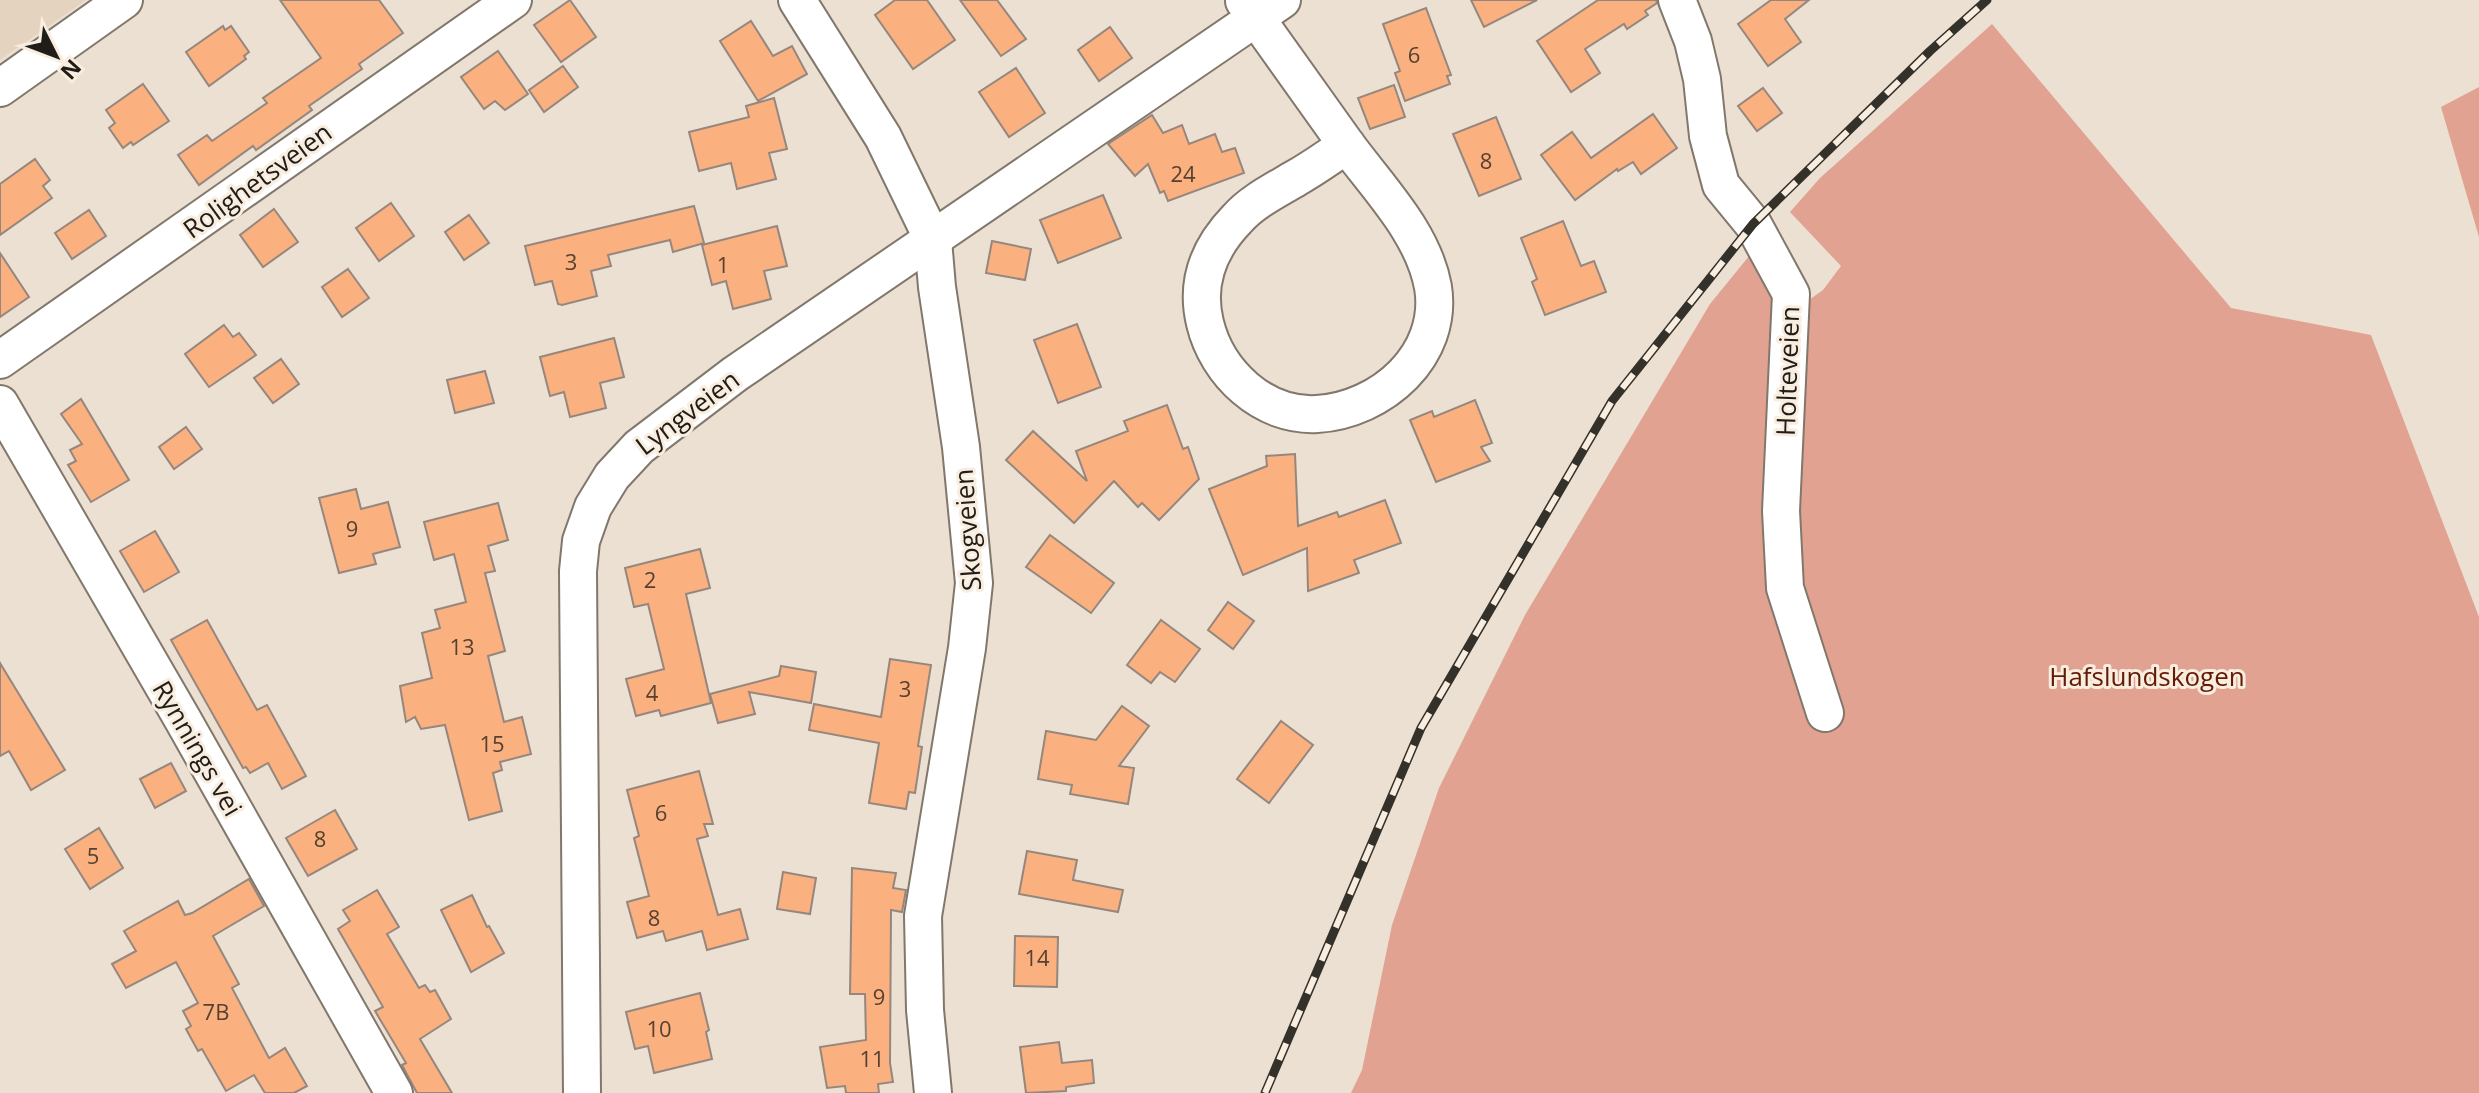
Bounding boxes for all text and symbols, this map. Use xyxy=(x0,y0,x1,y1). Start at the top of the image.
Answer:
north arrow xyxy=(16,16,96,96)
house number: 6 xyxy=(1408,39,1420,69)
text: N xyxy=(54,53,89,87)
street label: Rolighetsveien xyxy=(175,114,339,246)
house number: 8 xyxy=(1480,145,1492,175)
house number: 24 xyxy=(1170,158,1196,188)
house number: 3 xyxy=(565,246,577,276)
house number: 1 xyxy=(717,249,729,279)
street label: Holteveien xyxy=(1767,305,1807,437)
street label: Lyngveien xyxy=(628,361,746,463)
street label: Skogveien xyxy=(945,468,989,592)
house number: 9 xyxy=(346,513,358,543)
house number: 2 xyxy=(644,564,656,594)
house number: 13 xyxy=(449,631,475,661)
park label: Hafslundskogen xyxy=(2049,658,2245,694)
house number: 3 xyxy=(899,673,911,703)
street label: Rynnings vei xyxy=(145,674,251,822)
house number: 4 xyxy=(646,677,659,707)
house number: 15 xyxy=(479,728,505,758)
house number: 6 xyxy=(655,797,667,827)
house number: 8 xyxy=(314,823,326,853)
house number: 5 xyxy=(87,840,99,870)
house number: 8 xyxy=(648,902,660,932)
house number: 14 xyxy=(1024,942,1050,972)
house number: 9 xyxy=(873,981,885,1011)
house number: 7B xyxy=(203,996,229,1026)
house number: 10 xyxy=(646,1013,672,1043)
house number: 11 xyxy=(859,1043,885,1073)

